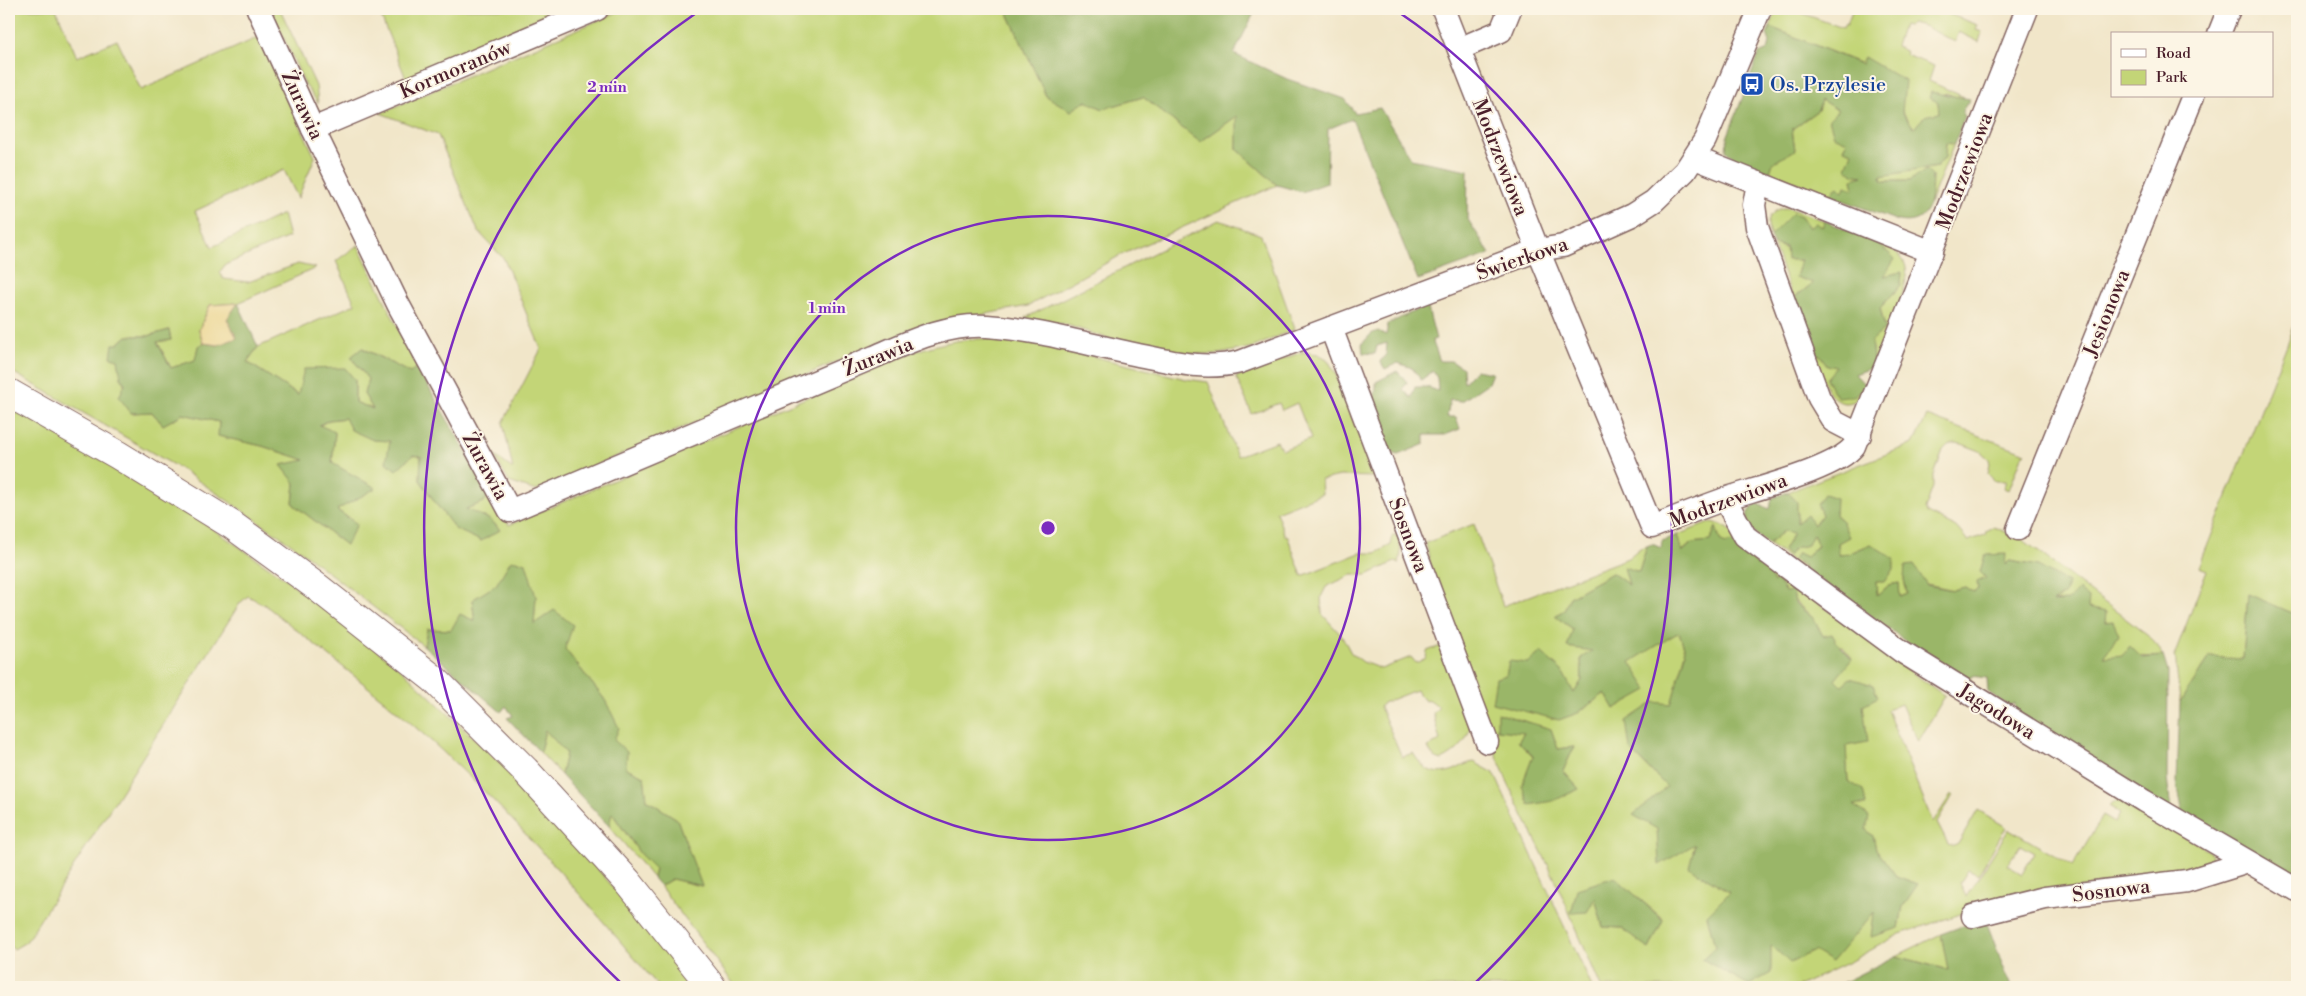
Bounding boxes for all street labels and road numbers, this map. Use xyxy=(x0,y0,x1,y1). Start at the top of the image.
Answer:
street label: Kormoranów xyxy=(396,35,516,105)
street label: Żurawia xyxy=(275,67,330,145)
street label: Modrzewiowa xyxy=(1466,95,1534,221)
street label: Modrzewiowa xyxy=(1932,108,2000,234)
street label: Świerkowa xyxy=(1473,231,1572,287)
street label: Jesionowa xyxy=(2078,265,2137,362)
street label: Żurawia xyxy=(839,331,918,383)
street label: Żurawia xyxy=(456,428,515,506)
street label: Modrzewiowa xyxy=(1666,468,1792,534)
street label: Sosnowa xyxy=(1382,494,1434,577)
street label: Jagodowa xyxy=(1952,678,2040,746)
street label: Sosnowa xyxy=(2071,874,2152,909)

